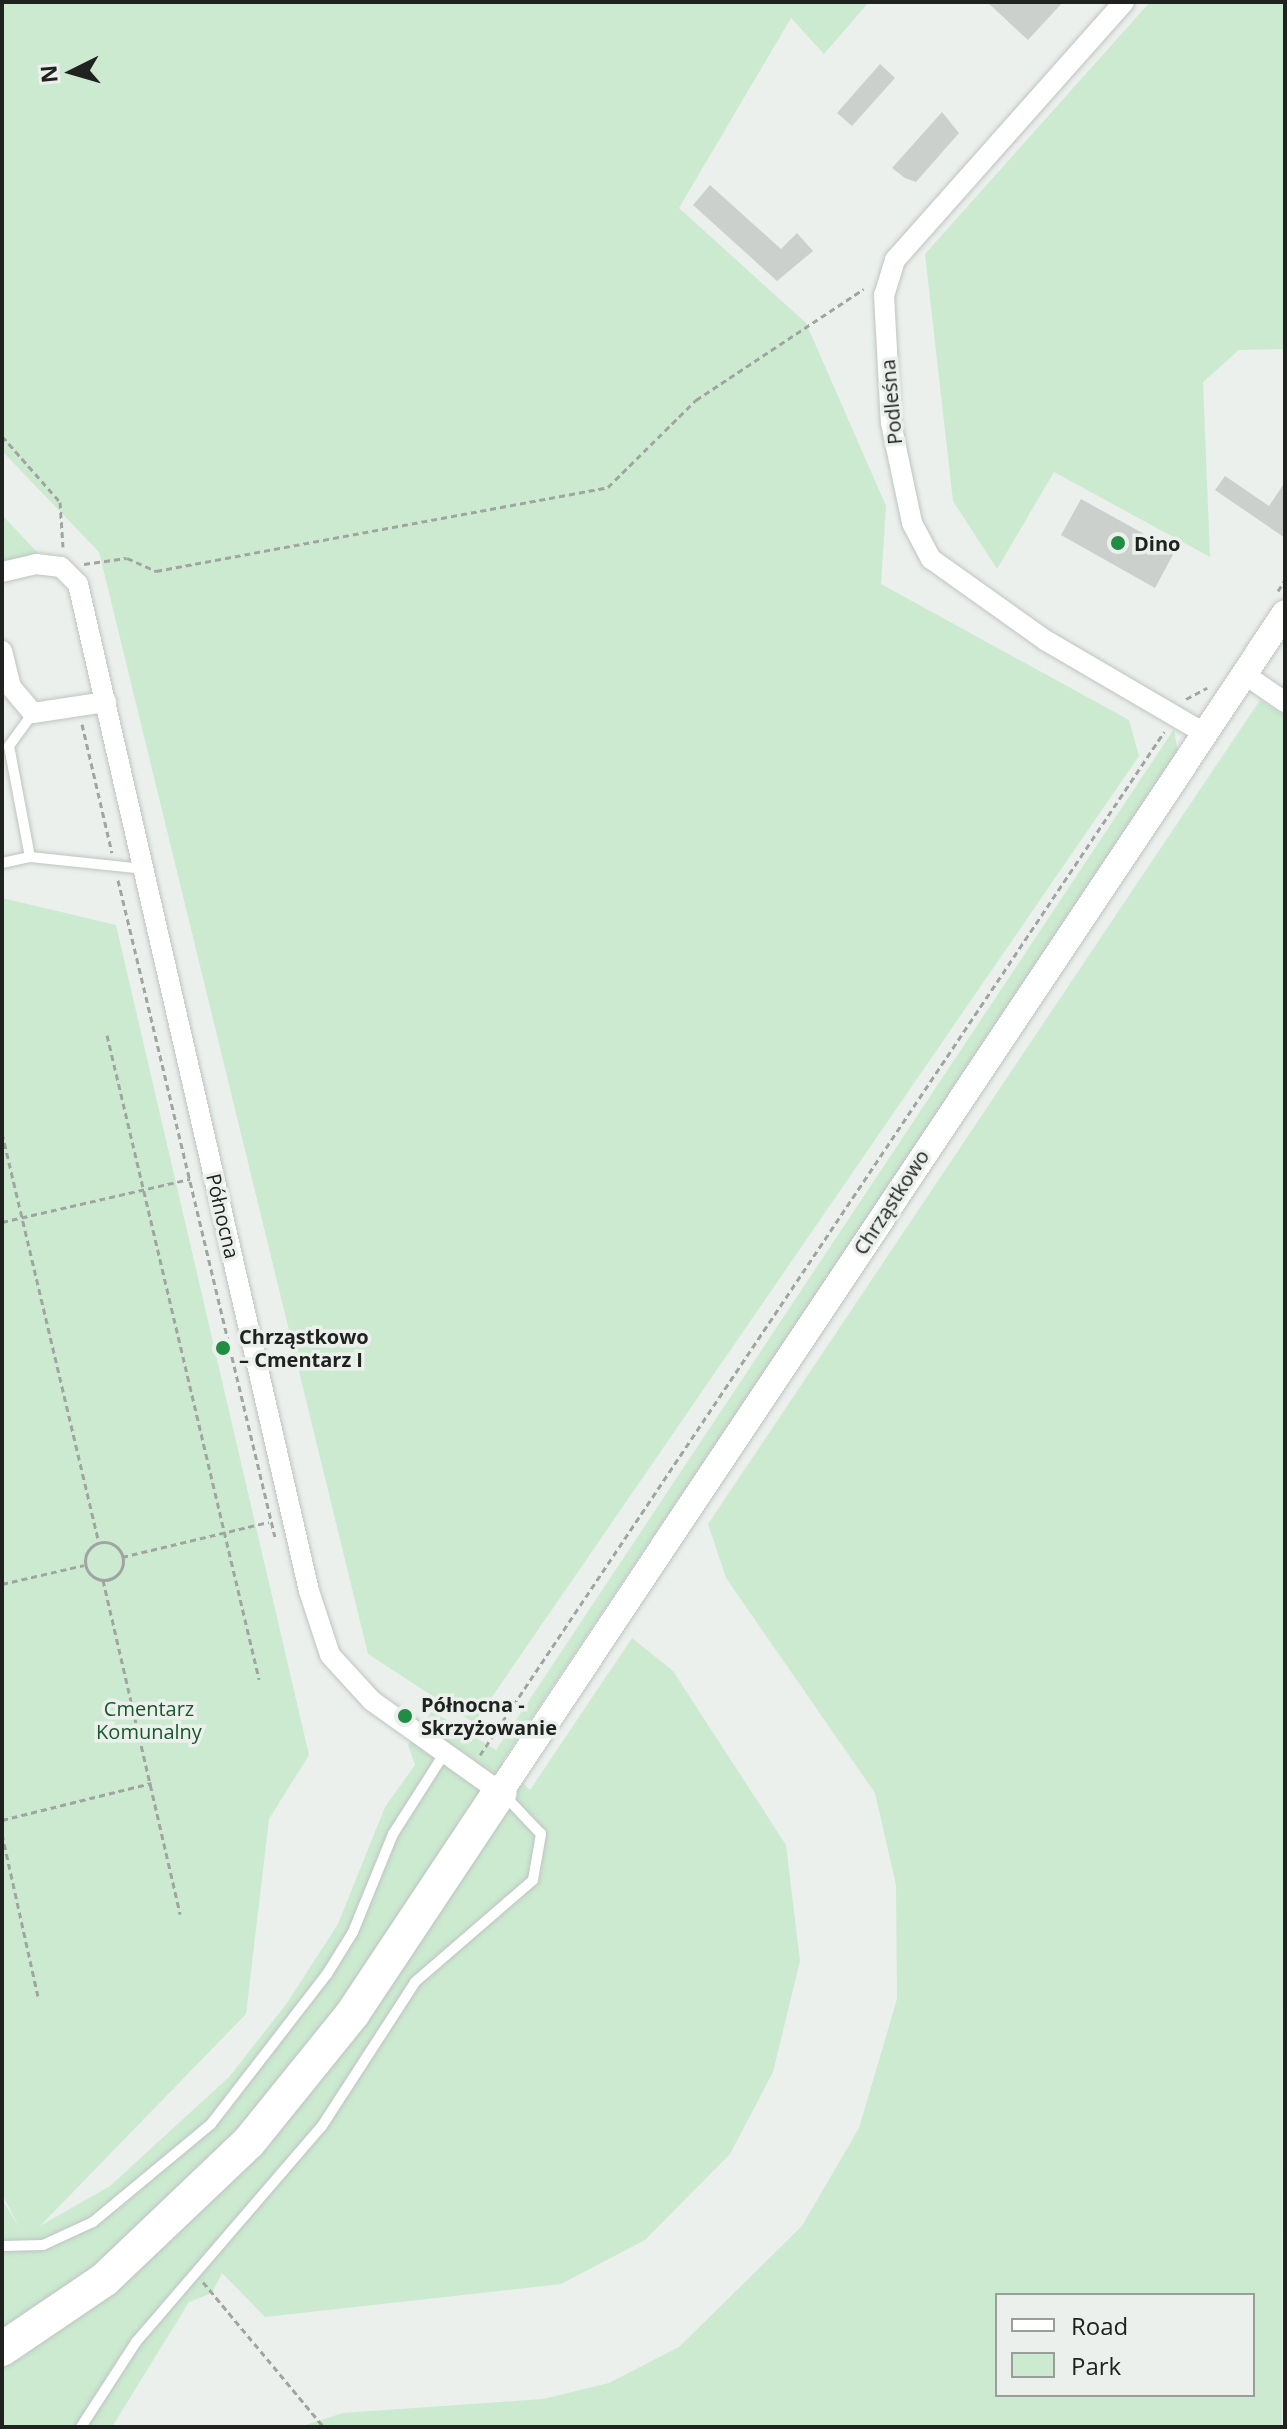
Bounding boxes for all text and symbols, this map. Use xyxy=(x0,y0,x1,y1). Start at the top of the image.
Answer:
north arrow xyxy=(32,32,112,112)
text: N xyxy=(32,64,64,84)
street label: Podleśna xyxy=(875,358,907,446)
place label: Dino xyxy=(1134,531,1180,555)
marker: Dino xyxy=(1109,534,1127,552)
street label: Chrząstkowo xyxy=(848,1145,934,1259)
street label: Północna xyxy=(202,1171,244,1261)
place label: Chrząstkowo – Cmentarz I xyxy=(239,1324,369,1371)
marker: Chrząstkowo – Cmentarz I xyxy=(214,1339,232,1357)
place label: Północna - Skrzyżowanie xyxy=(421,1692,557,1739)
park label: Cmentarz Komunalny xyxy=(96,1696,202,1743)
marker: Północna - Skrzyżowanie xyxy=(396,1707,414,1725)
legend xyxy=(995,2293,1255,2397)
text: Road xyxy=(1071,2309,1128,2342)
text: Park xyxy=(1071,2349,1121,2382)

